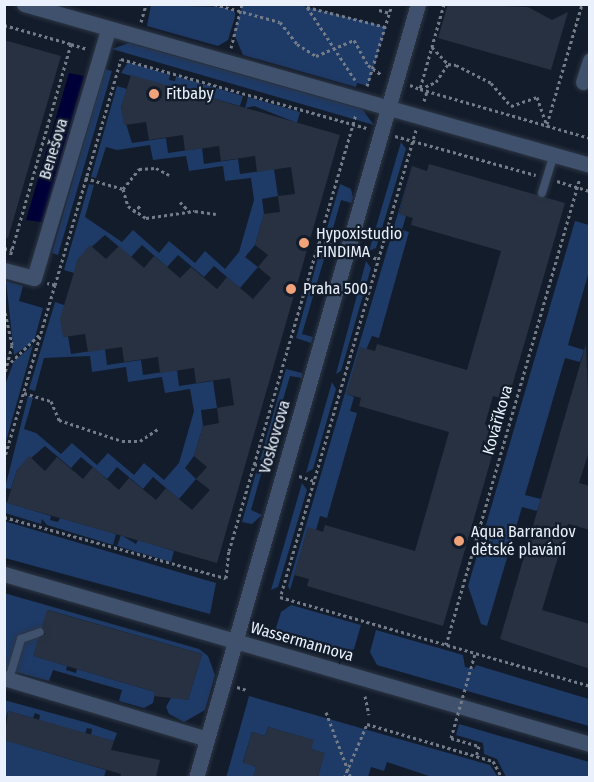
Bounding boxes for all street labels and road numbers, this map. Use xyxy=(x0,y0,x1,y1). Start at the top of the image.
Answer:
street label: Benešova xyxy=(36,116,72,182)
street label: Kováříkova xyxy=(479,383,517,457)
street label: Voskovcova xyxy=(255,398,295,476)
street label: Wassermannova xyxy=(248,618,356,666)

